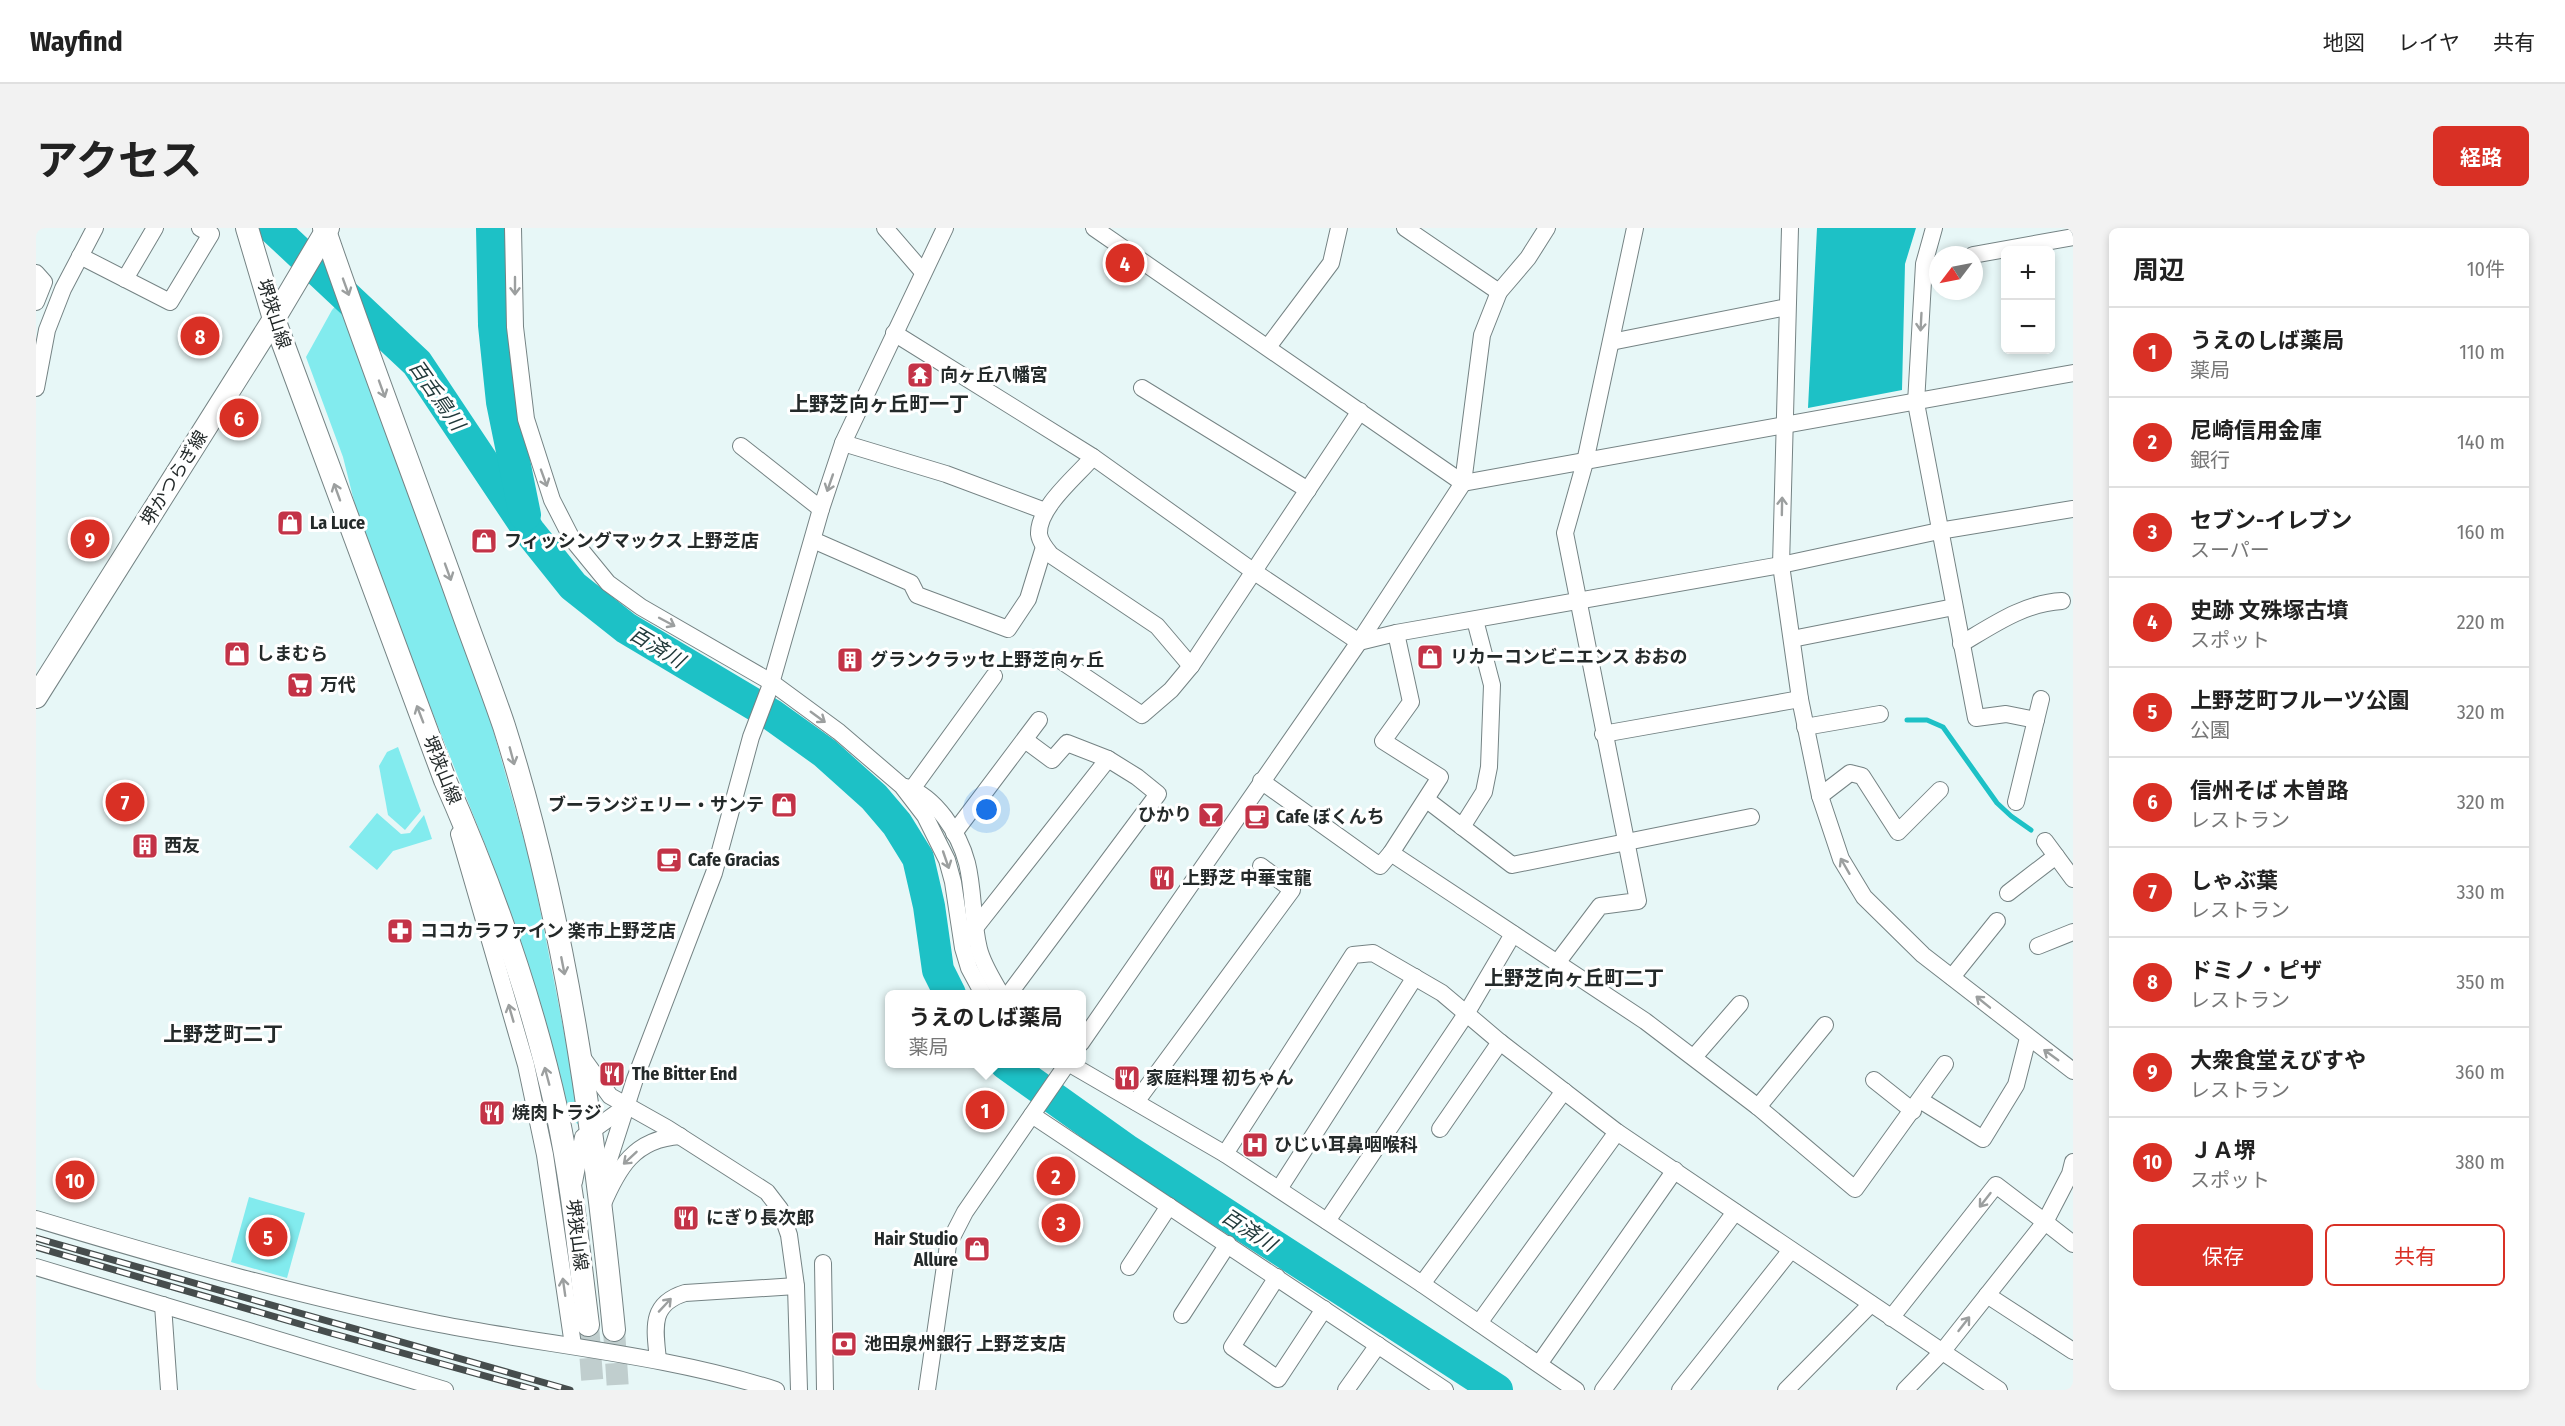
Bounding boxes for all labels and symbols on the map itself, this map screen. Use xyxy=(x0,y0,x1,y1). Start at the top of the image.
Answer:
pin: 4 xyxy=(1106,240,1144,285)
north arrow xyxy=(1929,246,1983,300)
street label: 堺狭山線 xyxy=(252,276,296,352)
one-way arrow xyxy=(509,276,521,296)
one-way arrow xyxy=(341,277,352,296)
one-way arrow xyxy=(1915,312,1926,332)
pin: 8 xyxy=(180,314,220,358)
water label: 百舌鳥川 xyxy=(404,355,471,436)
temple icon: 向ヶ丘八幡宮 xyxy=(905,360,935,390)
place label: 向ヶ丘八幡宮 xyxy=(940,364,1048,386)
one-way arrow xyxy=(378,379,389,398)
district label: 上野芝向ヶ丘町一丁 xyxy=(789,392,969,416)
pin: 6 xyxy=(220,396,258,441)
street label: 堺かつらぎ線 xyxy=(136,426,212,530)
one-way arrow xyxy=(539,468,550,487)
one-way arrow xyxy=(824,473,835,492)
one-way arrow xyxy=(331,483,342,502)
one-way arrow xyxy=(1776,497,1788,517)
shop icon: La Luce xyxy=(275,508,305,538)
place label: La Luce xyxy=(310,512,365,534)
pin: 9 xyxy=(70,516,110,562)
shop icon: フィッシングマックス 上野芝店 xyxy=(469,526,499,556)
place label: フィッシングマックス 上野芝店 xyxy=(504,530,759,552)
one-way arrow xyxy=(444,562,455,581)
one-way arrow xyxy=(658,616,675,628)
water label: 百済川 xyxy=(625,621,691,674)
shop icon: しまむら xyxy=(222,639,252,669)
shop icon: リカーコンビニエンス おおの xyxy=(1415,642,1445,672)
place label: しまむら xyxy=(256,643,328,665)
building icon: グランクラッセ上野芝向ヶ丘 xyxy=(835,645,865,675)
place label: リカーコンビニエンス おおの xyxy=(1450,646,1687,668)
place label: グランクラッセ上野芝向ヶ丘 xyxy=(870,649,1104,671)
supermarket icon: 万代 xyxy=(285,670,315,700)
place label: 万代 xyxy=(320,674,356,696)
one-way arrow xyxy=(414,705,425,724)
one-way arrow xyxy=(810,711,826,723)
street label: 堺狭山線 xyxy=(418,733,466,807)
one-way arrow xyxy=(507,747,518,766)
pin: 7 xyxy=(106,780,145,824)
shop icon: ブーランジェリー・サンテ xyxy=(769,790,799,820)
place label: ブーランジェリー・サンテ xyxy=(548,794,764,816)
your location xyxy=(972,795,1001,824)
bar icon: ひかり xyxy=(1196,800,1226,830)
cafe icon: Cafe ぼくんち xyxy=(1242,802,1272,832)
place label: ひかり xyxy=(1138,804,1192,826)
place label: Cafe ぼくんち xyxy=(1276,806,1385,828)
building icon: 西友 xyxy=(130,831,160,861)
place label: 西友 xyxy=(164,835,200,857)
cafe icon: Cafe Gracias xyxy=(654,845,684,875)
place label: Cafe Gracias xyxy=(688,849,780,871)
one-way arrow xyxy=(942,850,953,868)
one-way arrow xyxy=(1839,858,1851,875)
restaurant icon: 上野芝 中華宝龍 xyxy=(1147,863,1177,893)
place label: 上野芝 中華宝龍 xyxy=(1182,867,1312,889)
pharmacy icon: ココカラファイン 楽市上野芝店 xyxy=(385,916,415,946)
place label: ココカラファイン 楽市上野芝店 xyxy=(420,920,676,942)
one-way arrow xyxy=(558,956,569,976)
district label: 上野芝向ヶ丘町二丁 xyxy=(1484,966,1664,990)
one-way arrow xyxy=(1975,995,1991,1008)
one-way arrow xyxy=(505,1004,516,1023)
district label: 上野芝町二丁 xyxy=(163,1022,283,1046)
one-way arrow xyxy=(2043,1049,2059,1061)
restaurant icon: The Bitter End xyxy=(597,1059,627,1089)
place label: The Bitter End xyxy=(632,1063,737,1085)
restaurant icon: 家庭料理 初ちゃん xyxy=(1112,1063,1142,1093)
one-way arrow xyxy=(541,1067,552,1086)
place label: 家庭料理 初ちゃん xyxy=(1146,1067,1294,1089)
pin: 1 xyxy=(966,1088,1004,1132)
restaurant icon: 焼肉トラジ xyxy=(477,1098,507,1128)
place label: 焼肉トラジ xyxy=(512,1102,602,1124)
hospital icon: ひじい耳鼻咽喉科 xyxy=(1240,1130,1270,1160)
place label: ひじい耳鼻咽喉科 xyxy=(1274,1134,1418,1156)
one-way arrow xyxy=(623,1151,638,1165)
pin: 2 xyxy=(1036,1154,1076,1198)
pin: 10 xyxy=(56,1158,94,1202)
one-way arrow xyxy=(1978,1191,1991,1207)
street label: 堺狭山線 xyxy=(562,1198,592,1272)
pin: 3 xyxy=(1042,1200,1080,1246)
restaurant icon: にぎり長次郎 xyxy=(671,1203,701,1233)
water label: 百済川 xyxy=(1217,1204,1282,1257)
place label: にぎり長次郎 xyxy=(706,1207,814,1229)
pin: 5 xyxy=(248,1214,288,1260)
place label: Hair Studio Allure xyxy=(874,1228,958,1271)
shop icon: Hair Studio Allure xyxy=(962,1234,992,1264)
one-way arrow xyxy=(559,1277,570,1297)
one-way arrow xyxy=(658,1297,672,1312)
one-way arrow xyxy=(1958,1316,1971,1332)
bank icon: 池田泉州銀行 上野芝支店 xyxy=(829,1329,859,1359)
place label: 池田泉州銀行 上野芝支店 xyxy=(864,1333,1066,1355)

